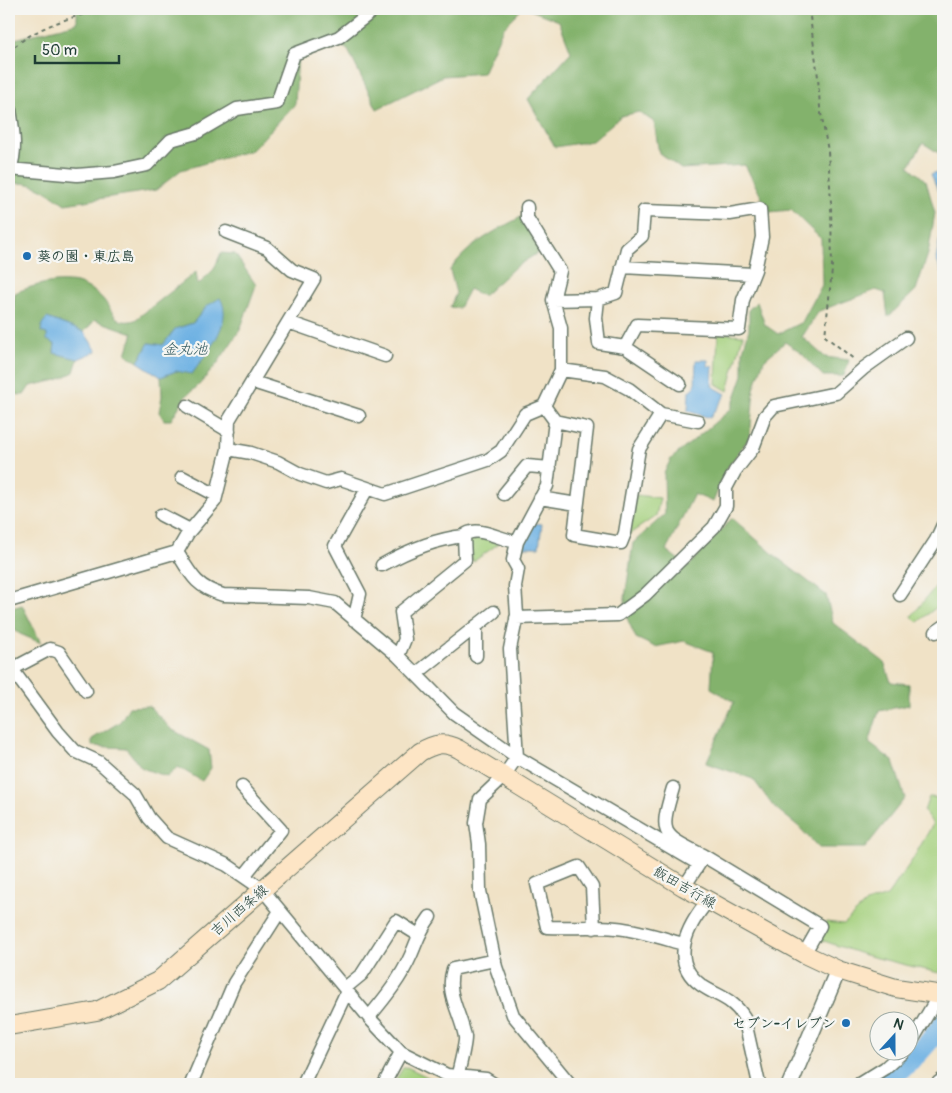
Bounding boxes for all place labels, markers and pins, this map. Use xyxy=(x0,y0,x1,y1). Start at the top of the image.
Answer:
place label: 葵の園・東広島 xyxy=(37,248,135,265)
marker: 葵の園・東広島 xyxy=(21,250,33,262)
place label: セブン-イレブン xyxy=(732,1015,836,1032)
marker: セブン-イレブン xyxy=(840,1017,852,1029)

